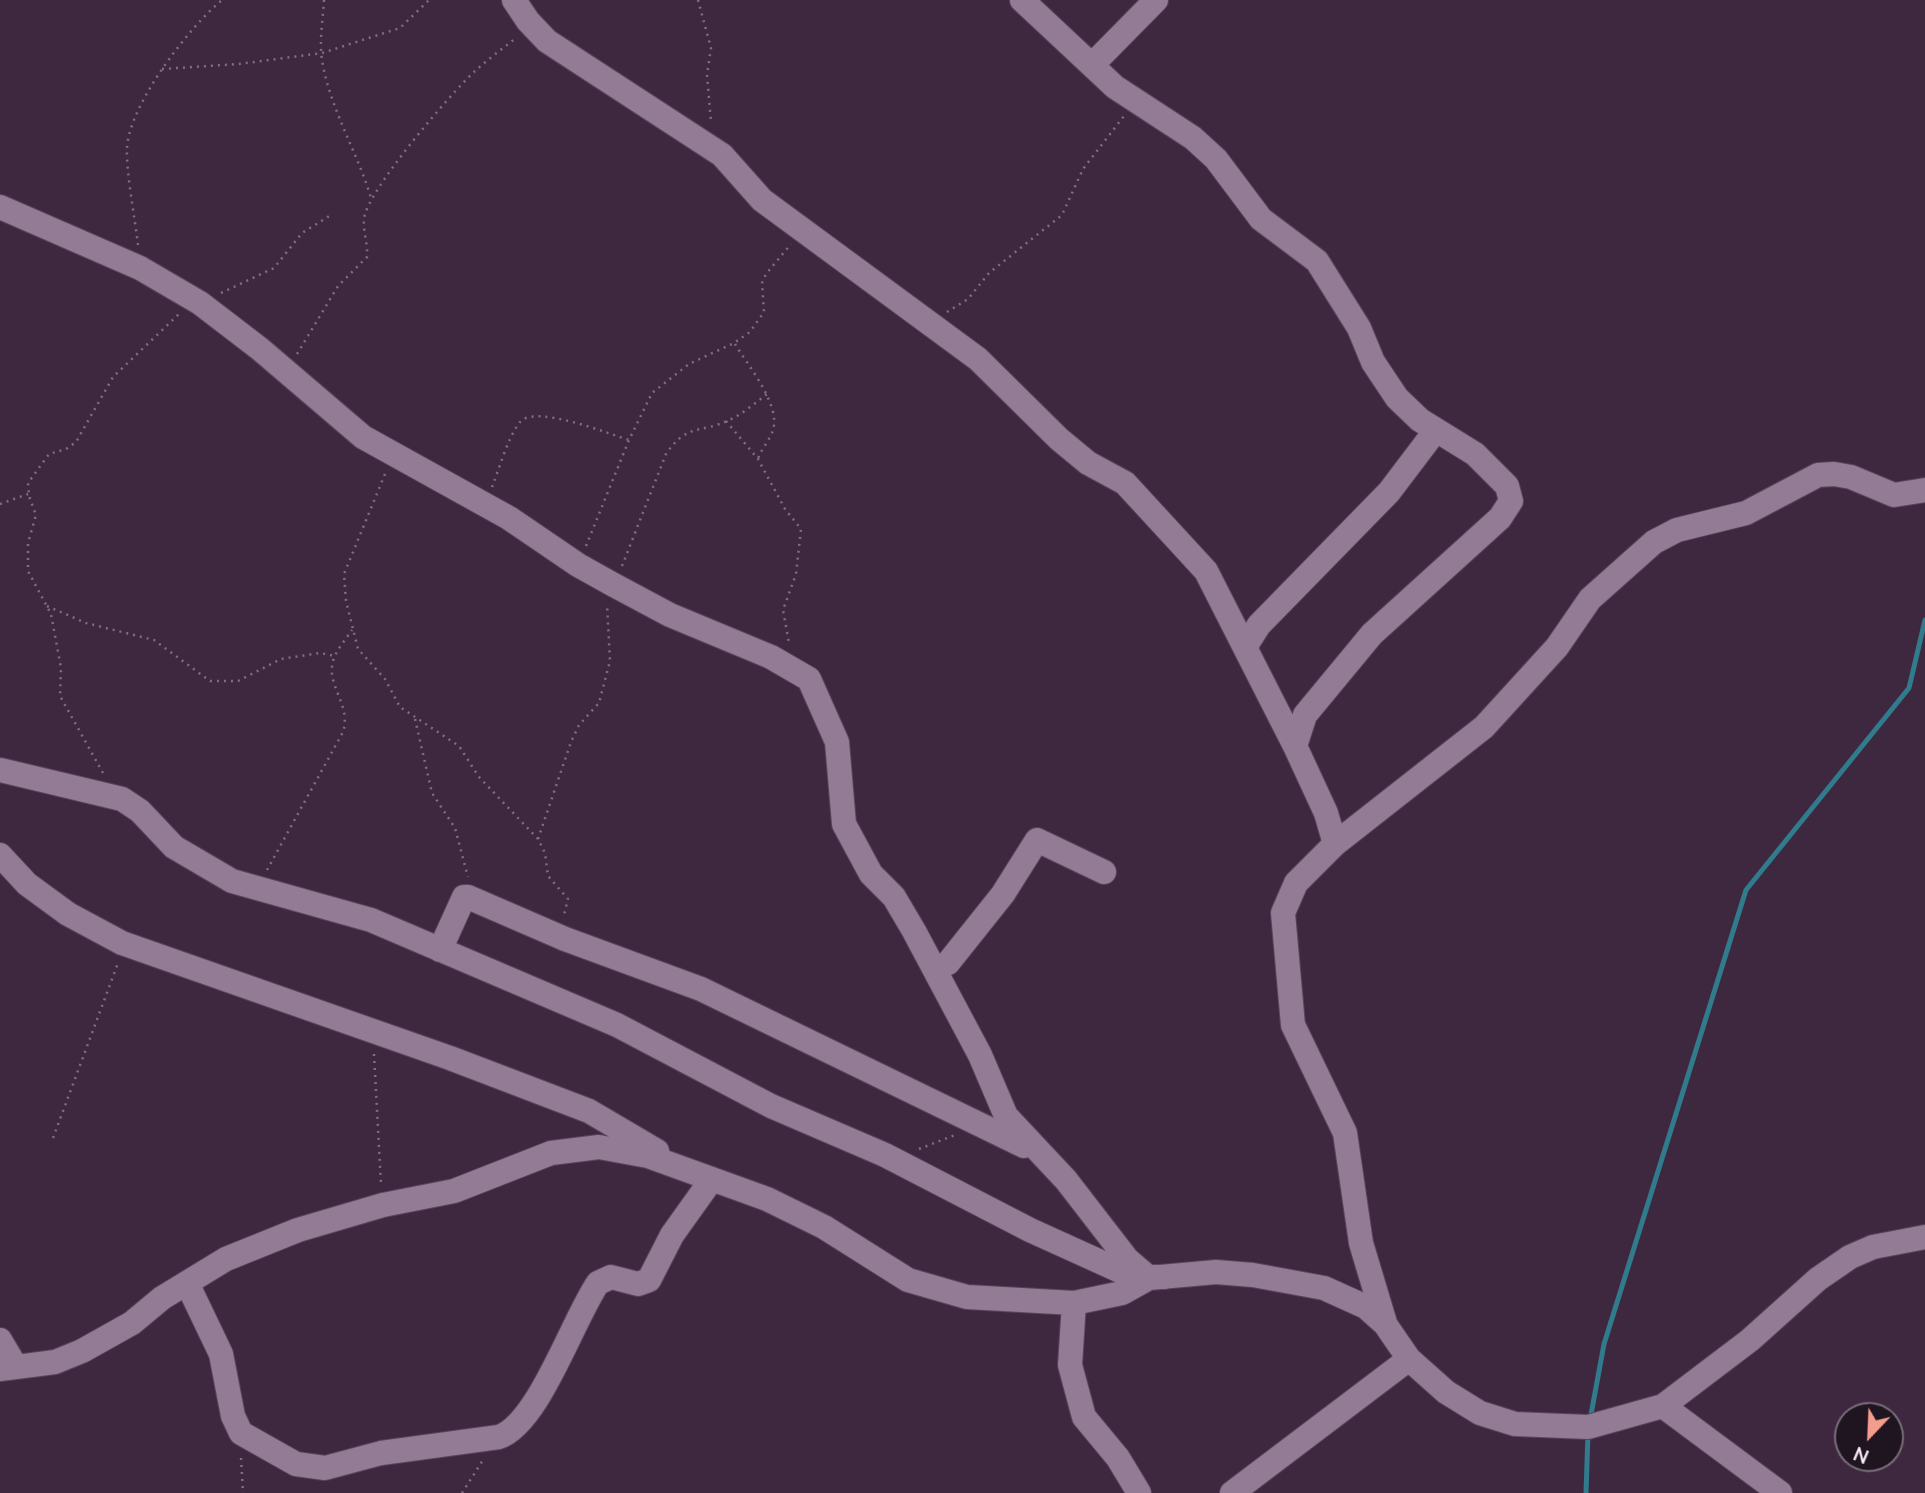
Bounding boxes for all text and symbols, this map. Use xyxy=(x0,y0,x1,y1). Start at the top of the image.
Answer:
north arrow xyxy=(1834,1402,1904,1472)
text: N xyxy=(1850,1440,1873,1469)

